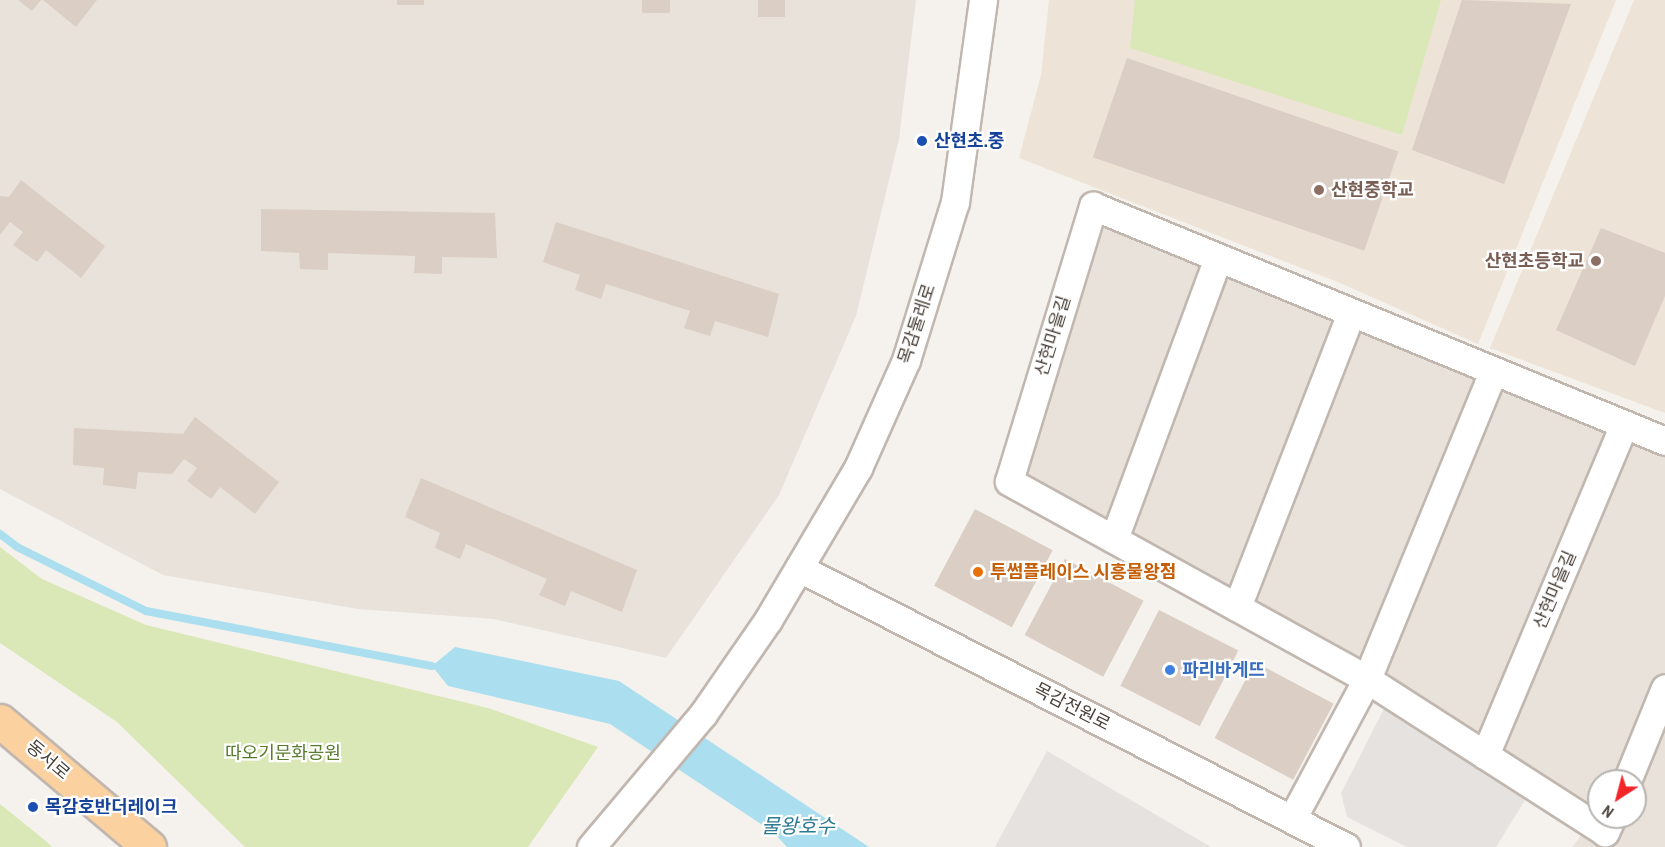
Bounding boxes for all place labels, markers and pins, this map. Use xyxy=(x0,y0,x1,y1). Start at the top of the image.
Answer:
place label: 산현초.중 xyxy=(934,130,1004,152)
marker: 산현초.중 xyxy=(915,134,929,148)
place label: 산현중학교 xyxy=(1331,179,1414,201)
marker: 산현중학교 xyxy=(1312,183,1326,197)
place label: 산현초등학교 xyxy=(1485,250,1584,272)
marker: 산현초등학교 xyxy=(1589,254,1603,268)
place label: 투썸플레이스 시흥물왕점 xyxy=(990,561,1176,583)
marker: 투썸플레이스 시흥물왕점 xyxy=(971,565,985,579)
place label: 파리바게뜨 xyxy=(1182,659,1265,681)
marker: 파리바게뜨 xyxy=(1163,663,1177,677)
place label: 목감호반더레이크 xyxy=(45,796,177,818)
marker: 목감호반더레이크 xyxy=(26,800,40,814)

